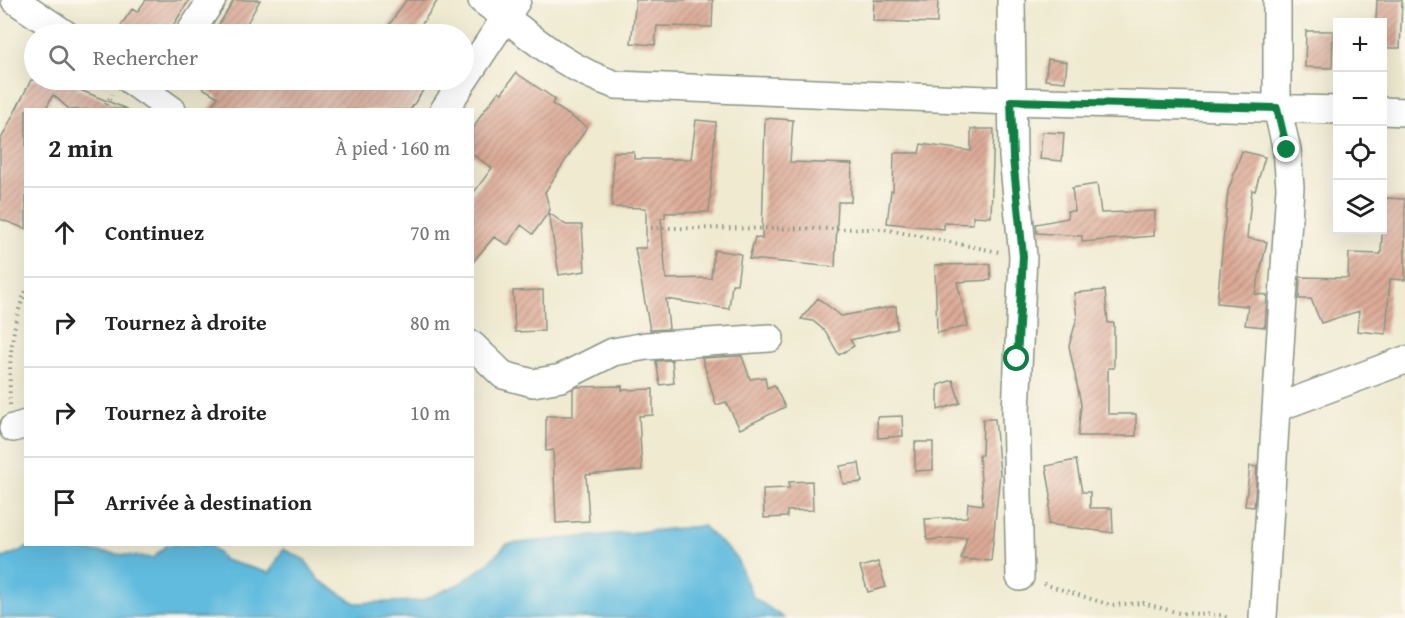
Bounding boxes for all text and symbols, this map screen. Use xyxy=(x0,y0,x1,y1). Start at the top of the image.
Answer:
map controls xyxy=(1333,18,1387,234)
button: + xyxy=(1333,18,1387,72)
search box xyxy=(24,24,474,90)
icon: search xyxy=(45,41,78,74)
text: Rechercher xyxy=(93,41,198,73)
button: − xyxy=(1333,72,1387,126)
button: locate xyxy=(1333,126,1387,180)
text: 2 min xyxy=(48,128,113,167)
text: À pied · 160 m xyxy=(335,133,450,162)
route end xyxy=(1273,136,1299,162)
button: layers xyxy=(1333,180,1387,234)
icon: ahead xyxy=(48,216,81,249)
text: Continuez xyxy=(105,216,204,248)
text: 70 m xyxy=(410,218,450,247)
icon: right xyxy=(48,306,81,339)
text: Tournez à droite xyxy=(105,306,267,338)
text: 80 m xyxy=(410,308,450,337)
route start xyxy=(1003,345,1029,371)
icon: right xyxy=(48,396,81,429)
text: Tournez à droite xyxy=(105,396,267,428)
text: 10 m xyxy=(410,398,450,427)
icon: arrive xyxy=(48,486,81,519)
text: Arrivée à destination xyxy=(105,486,312,518)

